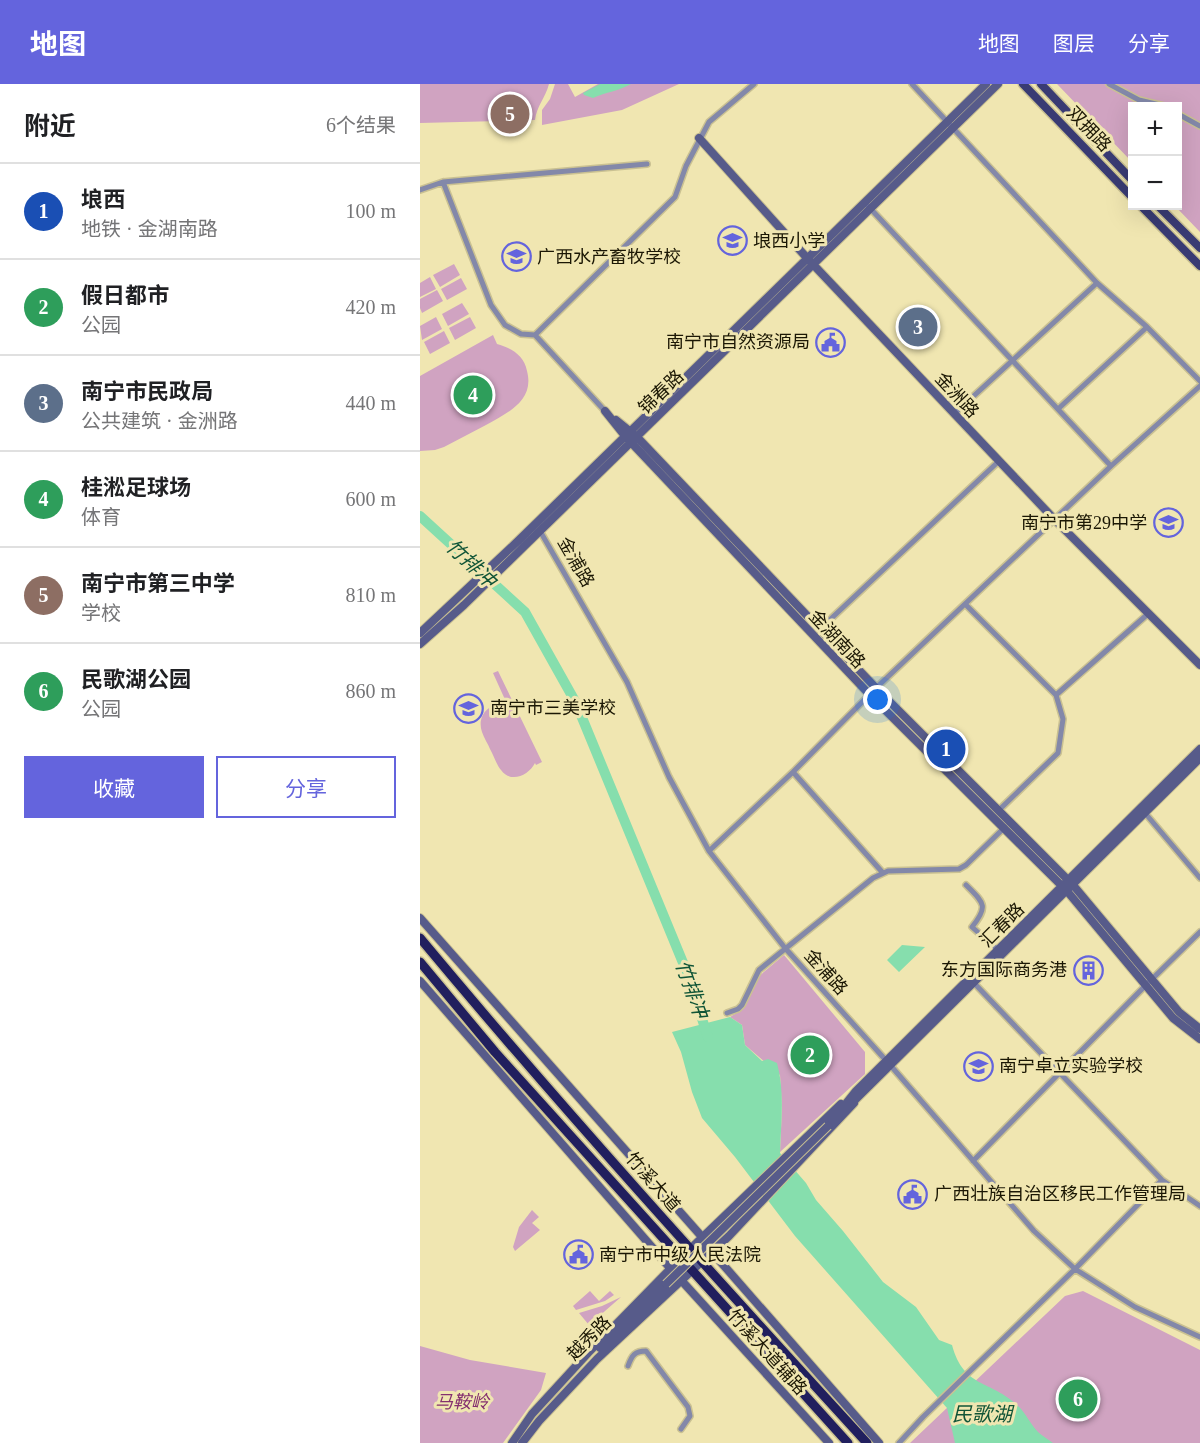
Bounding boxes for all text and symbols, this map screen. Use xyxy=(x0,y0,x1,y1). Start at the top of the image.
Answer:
text: 地图 xyxy=(30,29,86,60)
text: 地图 xyxy=(978,32,1020,56)
text: 图层 xyxy=(1053,32,1095,56)
text: 分享 xyxy=(1128,32,1170,56)
pin: 5 xyxy=(490,92,530,136)
map controls xyxy=(1128,102,1182,210)
button: + xyxy=(1128,102,1182,156)
street label: 双拥路 xyxy=(1063,103,1115,155)
text: 附近 xyxy=(24,112,76,141)
text: 6个结果 xyxy=(326,114,396,136)
button: − xyxy=(1128,156,1182,210)
text: 埌西 xyxy=(81,187,125,212)
text: 1 xyxy=(39,200,49,222)
text: 100 m xyxy=(345,200,396,222)
text: 地铁 · 金湖南路 xyxy=(81,218,218,240)
school or university icon: 埌西小学 xyxy=(716,225,748,257)
place label: 埌西小学 xyxy=(753,231,825,251)
school or university icon: 广西水产畜牧学校 xyxy=(500,241,532,273)
place label: 广西水产畜牧学校 xyxy=(537,247,681,267)
text: 假日都市 xyxy=(81,283,169,308)
text: 2 xyxy=(39,296,49,318)
text: 420 m xyxy=(345,296,396,318)
pin: 3 xyxy=(898,304,938,350)
text: 公园 xyxy=(81,314,121,336)
public building icon: 南宁市自然资源局 xyxy=(815,326,847,358)
place label: 南宁市自然资源局 xyxy=(666,332,810,352)
street label: 锦春路 xyxy=(635,366,687,418)
street label: 金洲路 xyxy=(931,368,983,422)
pin: 4 xyxy=(454,372,492,418)
text: 南宁市民政局 xyxy=(81,379,213,404)
text: 3 xyxy=(39,392,49,414)
text: 440 m xyxy=(345,392,396,414)
text: 公共建筑 · 金洲路 xyxy=(81,410,238,432)
text: 桂淞足球场 xyxy=(81,475,191,500)
text: 4 xyxy=(39,488,49,510)
text: 600 m xyxy=(345,488,396,510)
text: 体育 xyxy=(81,506,121,528)
school or university icon: 南宁市第29中学 xyxy=(1152,507,1184,539)
place label: 南宁市第29中学 xyxy=(1021,513,1147,533)
water label: 竹排冲 xyxy=(442,534,502,593)
street label: 金浦路 xyxy=(554,534,598,590)
text: 南宁市第三中学 xyxy=(81,571,235,596)
text: 5 xyxy=(39,584,49,606)
text: 810 m xyxy=(345,584,396,606)
text: 学校 xyxy=(81,602,121,624)
street label: 金湖南路 xyxy=(805,606,869,672)
text: 民歌湖公园 xyxy=(81,667,191,692)
text: 6 xyxy=(39,680,49,702)
text: 860 m xyxy=(345,680,396,702)
your location xyxy=(863,685,892,714)
school or university icon: 南宁市三美学校 xyxy=(453,692,485,724)
text: 公园 xyxy=(81,698,121,720)
place label: 南宁市三美学校 xyxy=(490,698,616,718)
pin: 1 xyxy=(926,726,966,772)
button: 收藏 xyxy=(24,756,204,818)
button: 分享 xyxy=(216,756,396,818)
street label: 汇春路 xyxy=(976,899,1028,951)
street label: 金浦路 xyxy=(801,945,851,999)
building icon: 东方国际商务港 xyxy=(1072,954,1104,986)
water label: 竹排冲 xyxy=(671,957,713,1023)
place label: 东方国际商务港 xyxy=(941,960,1067,980)
pin: 2 xyxy=(790,1032,830,1078)
school or university icon: 南宁卓立实验学校 xyxy=(962,1050,994,1082)
place label: 南宁卓立实验学校 xyxy=(999,1056,1143,1076)
street label: 竹溪大道 xyxy=(622,1148,684,1216)
public building icon: 广西壮族自治区移民工作管理局 xyxy=(897,1178,929,1210)
place label: 广西壮族自治区移民工作管理局 xyxy=(934,1184,1186,1204)
public building icon: 南宁市中级人民法院 xyxy=(562,1239,594,1271)
place label: 南宁市中级人民法院 xyxy=(599,1245,761,1265)
street label: 竹溪大道辅路 xyxy=(723,1305,811,1399)
street label: 越秀路 xyxy=(563,1312,615,1364)
pin: 6 xyxy=(1058,1376,1098,1422)
park label: 马鞍岭 xyxy=(435,1392,491,1412)
water label: 民歌湖 xyxy=(952,1403,1015,1425)

